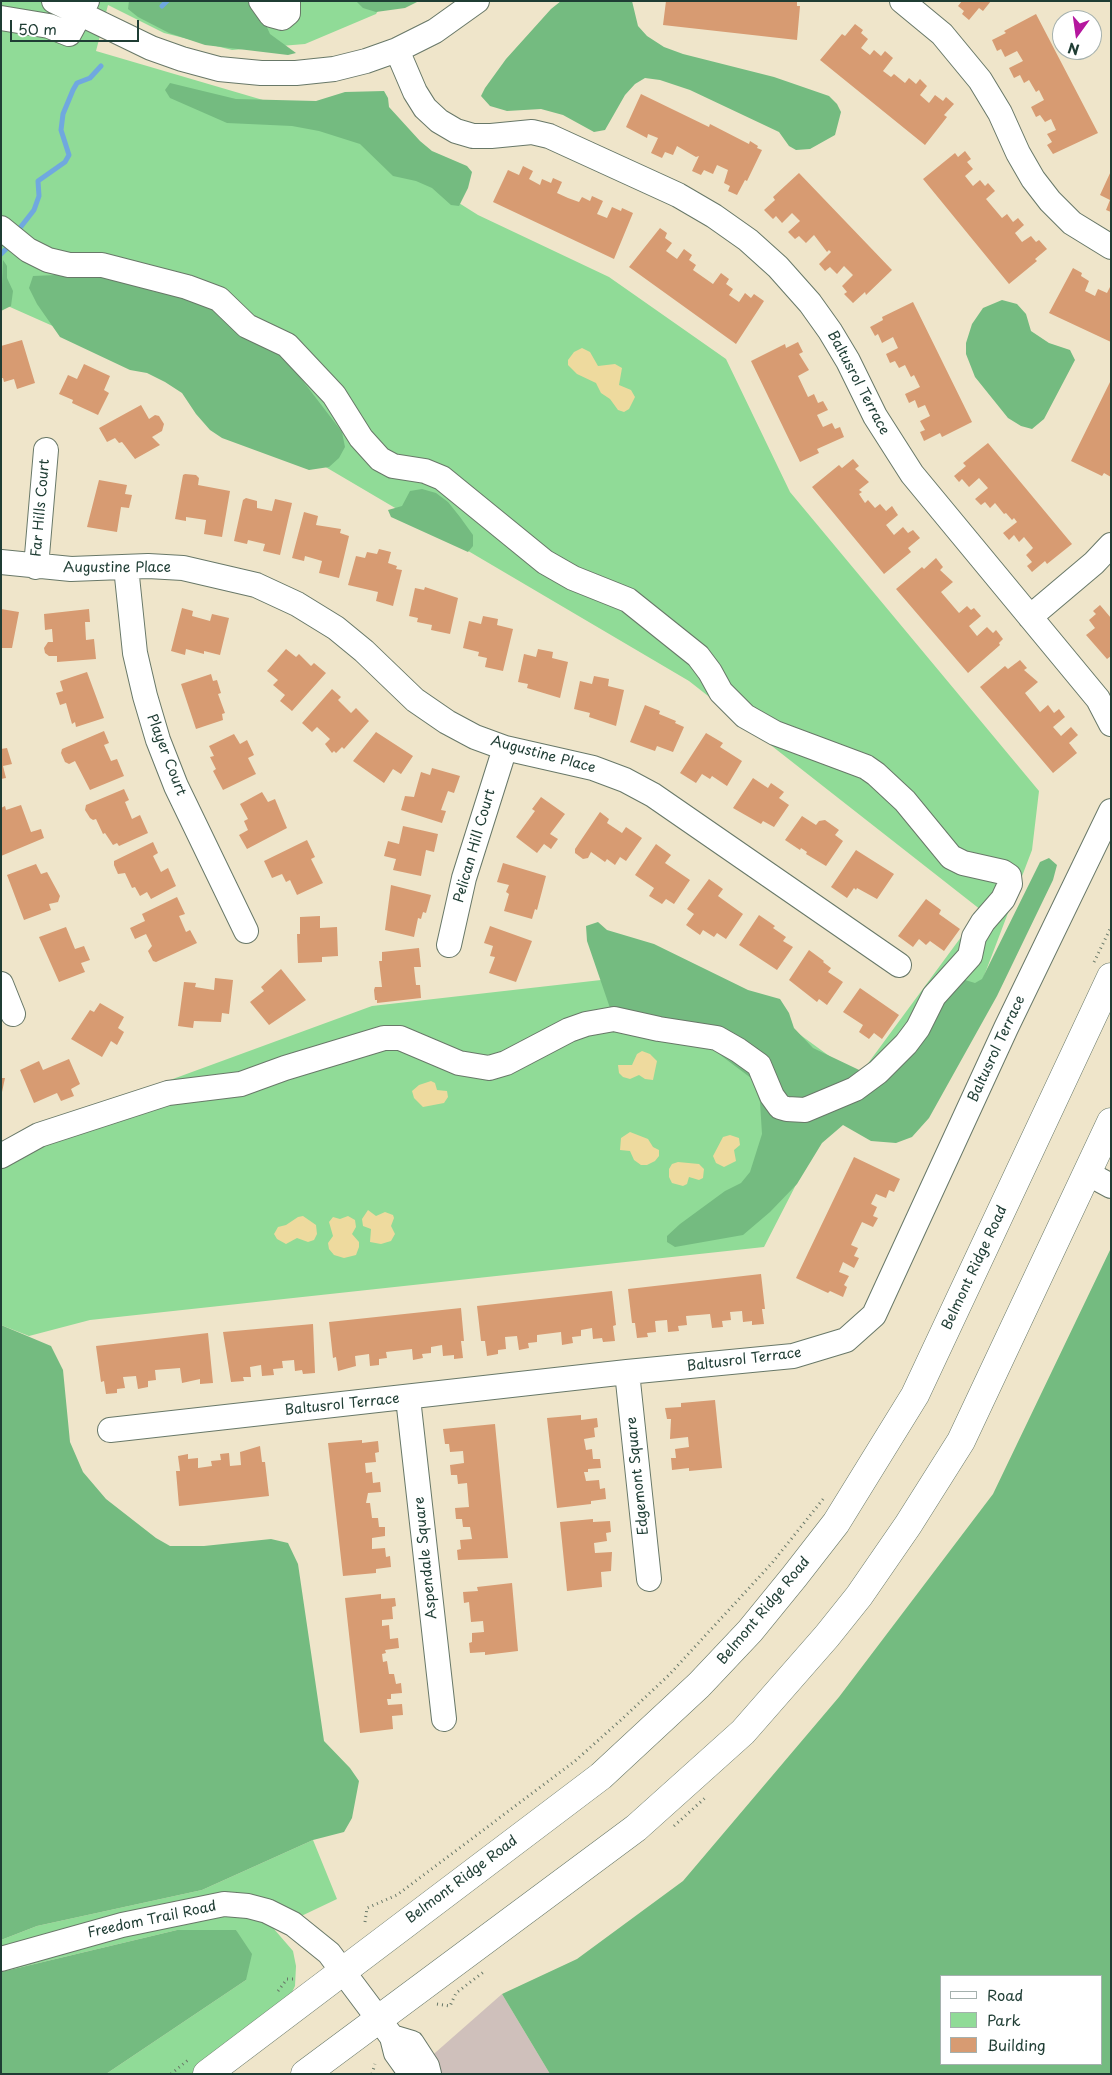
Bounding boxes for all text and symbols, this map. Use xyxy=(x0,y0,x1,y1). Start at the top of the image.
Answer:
scale bar xyxy=(12,10,141,42)
north arrow xyxy=(1052,10,1102,60)
text: 50 m xyxy=(18,17,57,40)
text: N xyxy=(1066,38,1081,61)
street label: Baltusrol Terrace xyxy=(823,328,893,438)
street label: Far Hills Court xyxy=(28,458,54,558)
street label: Augustine Place xyxy=(63,560,171,576)
street label: Player Court xyxy=(143,712,189,798)
street label: Augustine Place xyxy=(489,733,597,777)
street label: Pelican Hill Court xyxy=(451,787,499,905)
street label: Baltusrol Terrace xyxy=(965,993,1029,1105)
street label: Belmont Ridge Road xyxy=(939,1203,1011,1333)
street label: Baltusrol Terrace xyxy=(686,1345,802,1375)
street label: Baltusrol Terrace xyxy=(284,1391,400,1419)
street label: Edgemont Square xyxy=(623,1416,653,1536)
street label: Aspendale Square xyxy=(411,1496,441,1620)
street label: Belmont Ridge Road xyxy=(714,1554,814,1668)
street label: Belmont Ridge Road xyxy=(403,1833,521,1927)
street label: Freedom Trail Road xyxy=(86,1898,218,1942)
legend xyxy=(940,1975,1102,2065)
text: Road xyxy=(987,1983,1023,2006)
text: Park xyxy=(987,2008,1021,2031)
text: Building xyxy=(987,2033,1046,2056)

